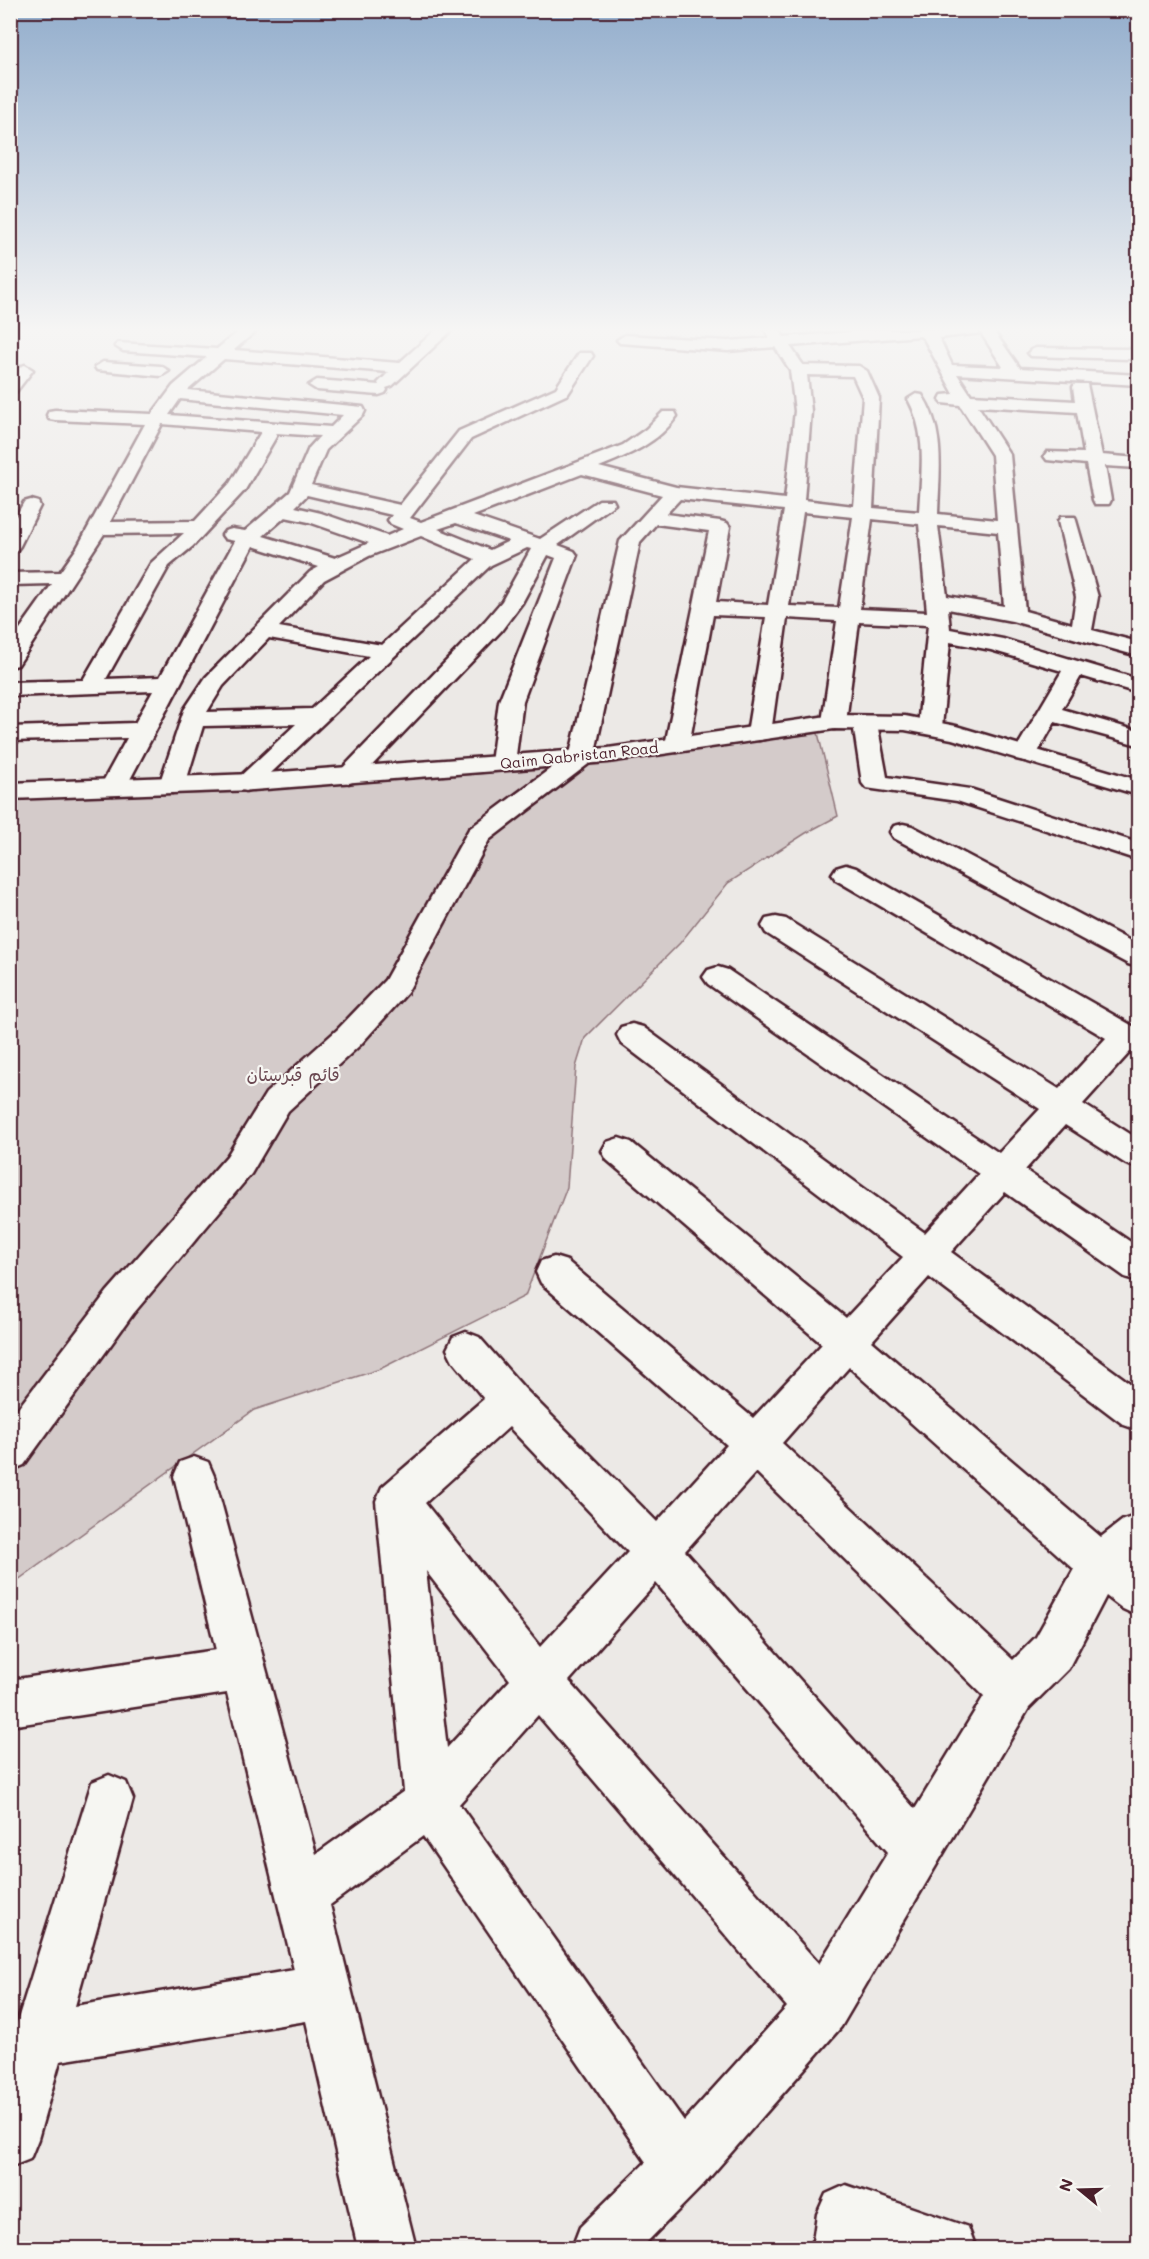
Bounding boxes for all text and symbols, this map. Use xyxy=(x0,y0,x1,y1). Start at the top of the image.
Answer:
street label: Qaim Qabristan Road xyxy=(499,737,659,773)
park label: قائم قبرستان xyxy=(246,1062,340,1089)
north arrow xyxy=(1050,2160,1110,2220)
text: N xyxy=(1053,2176,1077,2194)

